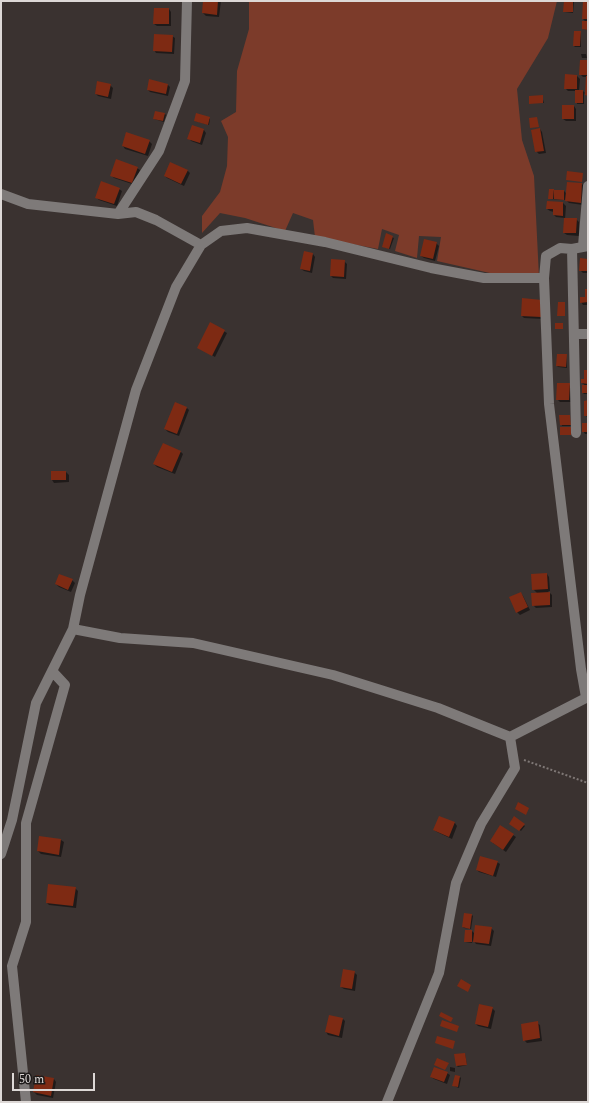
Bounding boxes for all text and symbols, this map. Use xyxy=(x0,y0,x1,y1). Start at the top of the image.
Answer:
scale bar xyxy=(14,1065,97,1091)
text: 50 m xyxy=(19,1070,44,1089)

